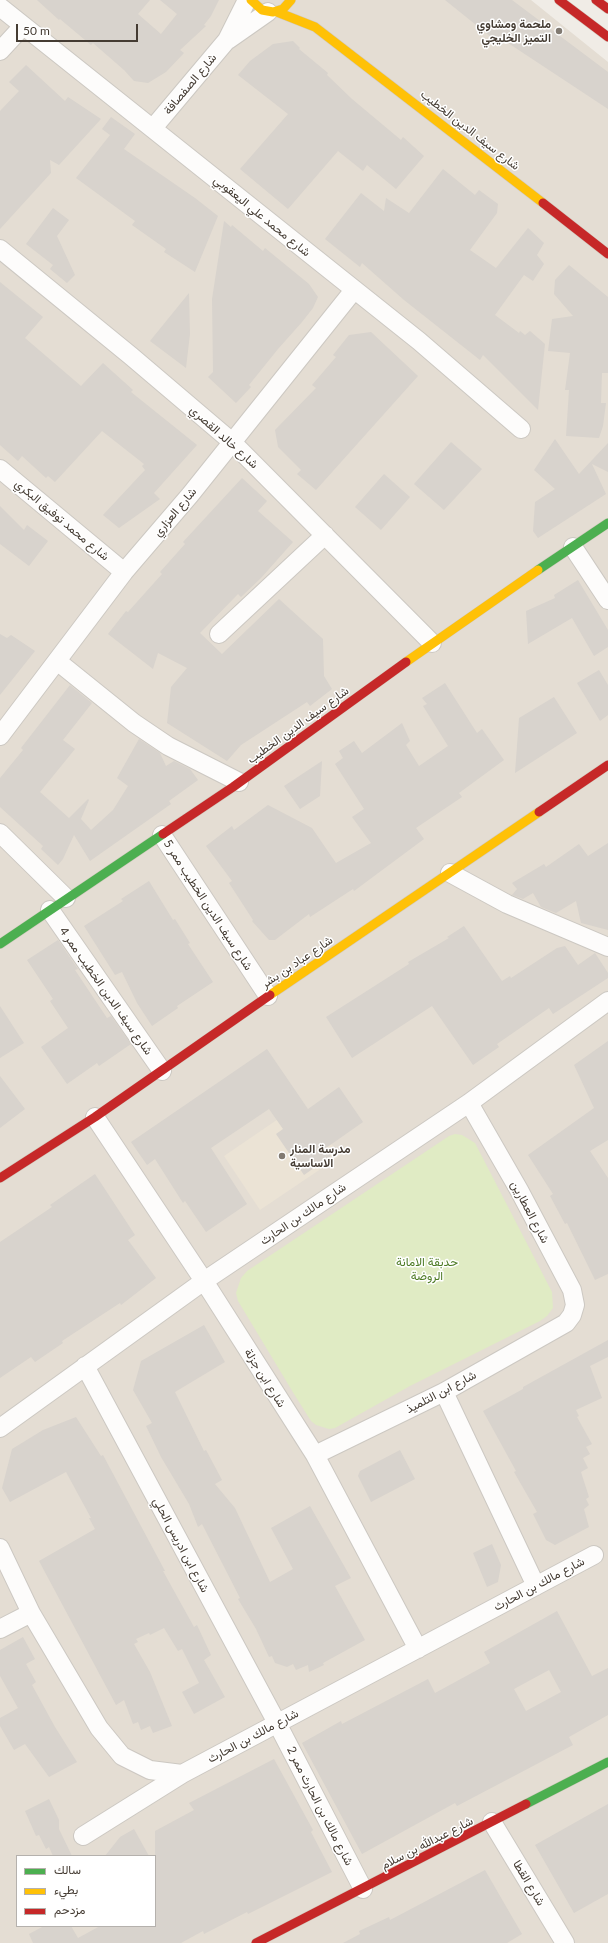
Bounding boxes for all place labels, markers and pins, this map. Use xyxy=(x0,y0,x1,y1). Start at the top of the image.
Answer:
place label: ملحمة ومشاوي التميز الخليجي xyxy=(477,17,551,45)
marker: ملحمة ومشاوي التميز الخليجي xyxy=(554,26,564,36)
place label: مدرسة المنار الاساسية xyxy=(290,1142,351,1170)
marker: مدرسة المنار الاساسية xyxy=(277,1151,287,1161)

